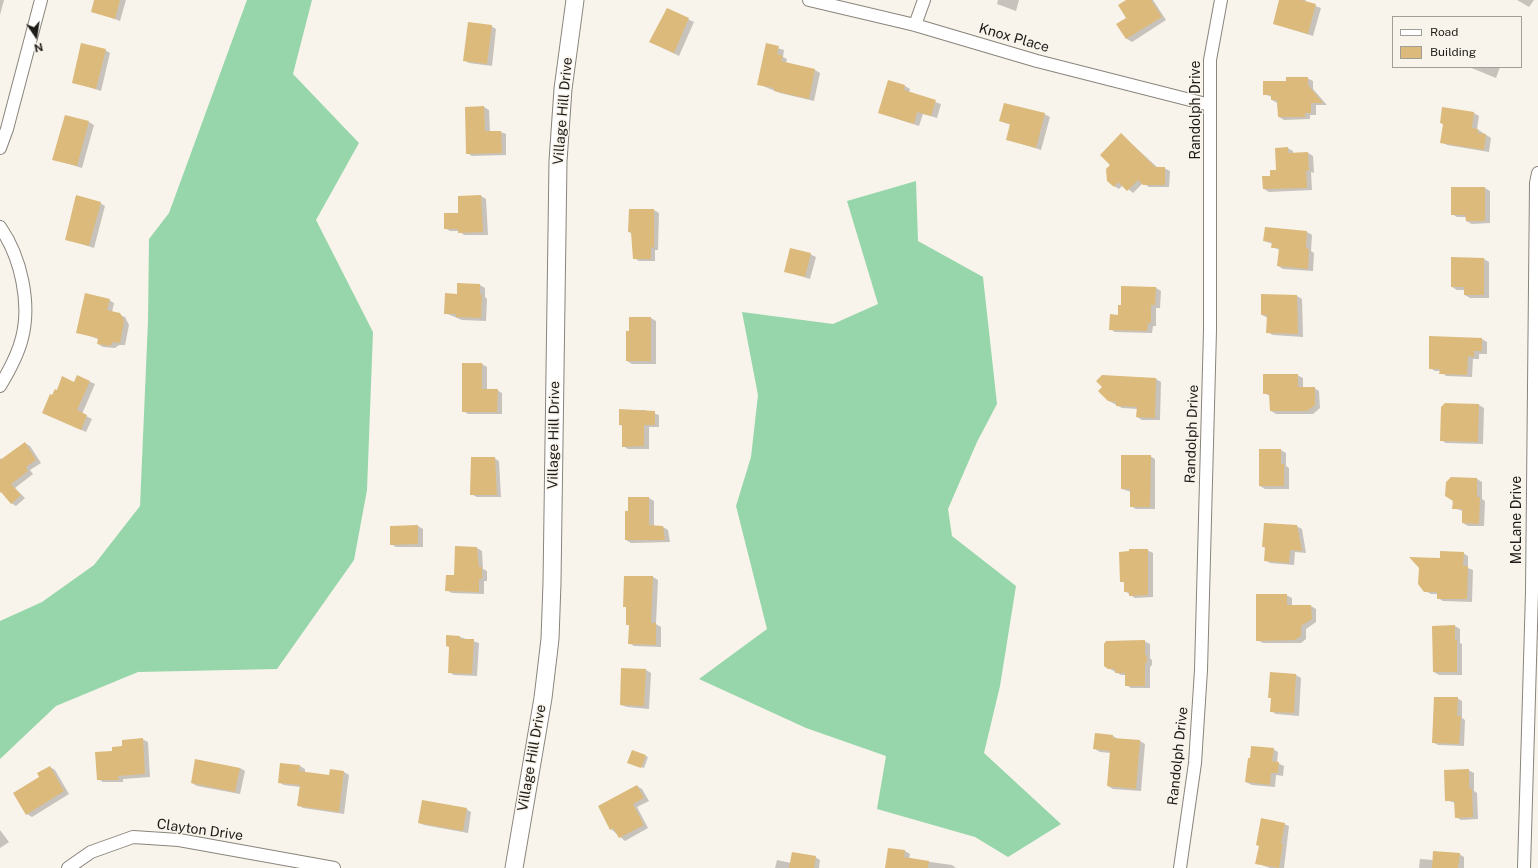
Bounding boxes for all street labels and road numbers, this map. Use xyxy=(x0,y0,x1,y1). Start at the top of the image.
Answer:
street label: Knox Place xyxy=(977,20,1051,56)
street label: Village Hill Drive xyxy=(550,56,576,166)
street label: Randolph Drive xyxy=(1188,61,1204,159)
street label: Village Hill Drive xyxy=(545,381,563,489)
street label: Randolph Drive xyxy=(1182,384,1202,484)
street label: McLane Drive xyxy=(1509,476,1525,564)
street label: Village Hill Drive xyxy=(514,703,550,813)
street label: Randolph Drive xyxy=(1164,706,1192,806)
street label: Clayton Drive xyxy=(156,816,244,844)

